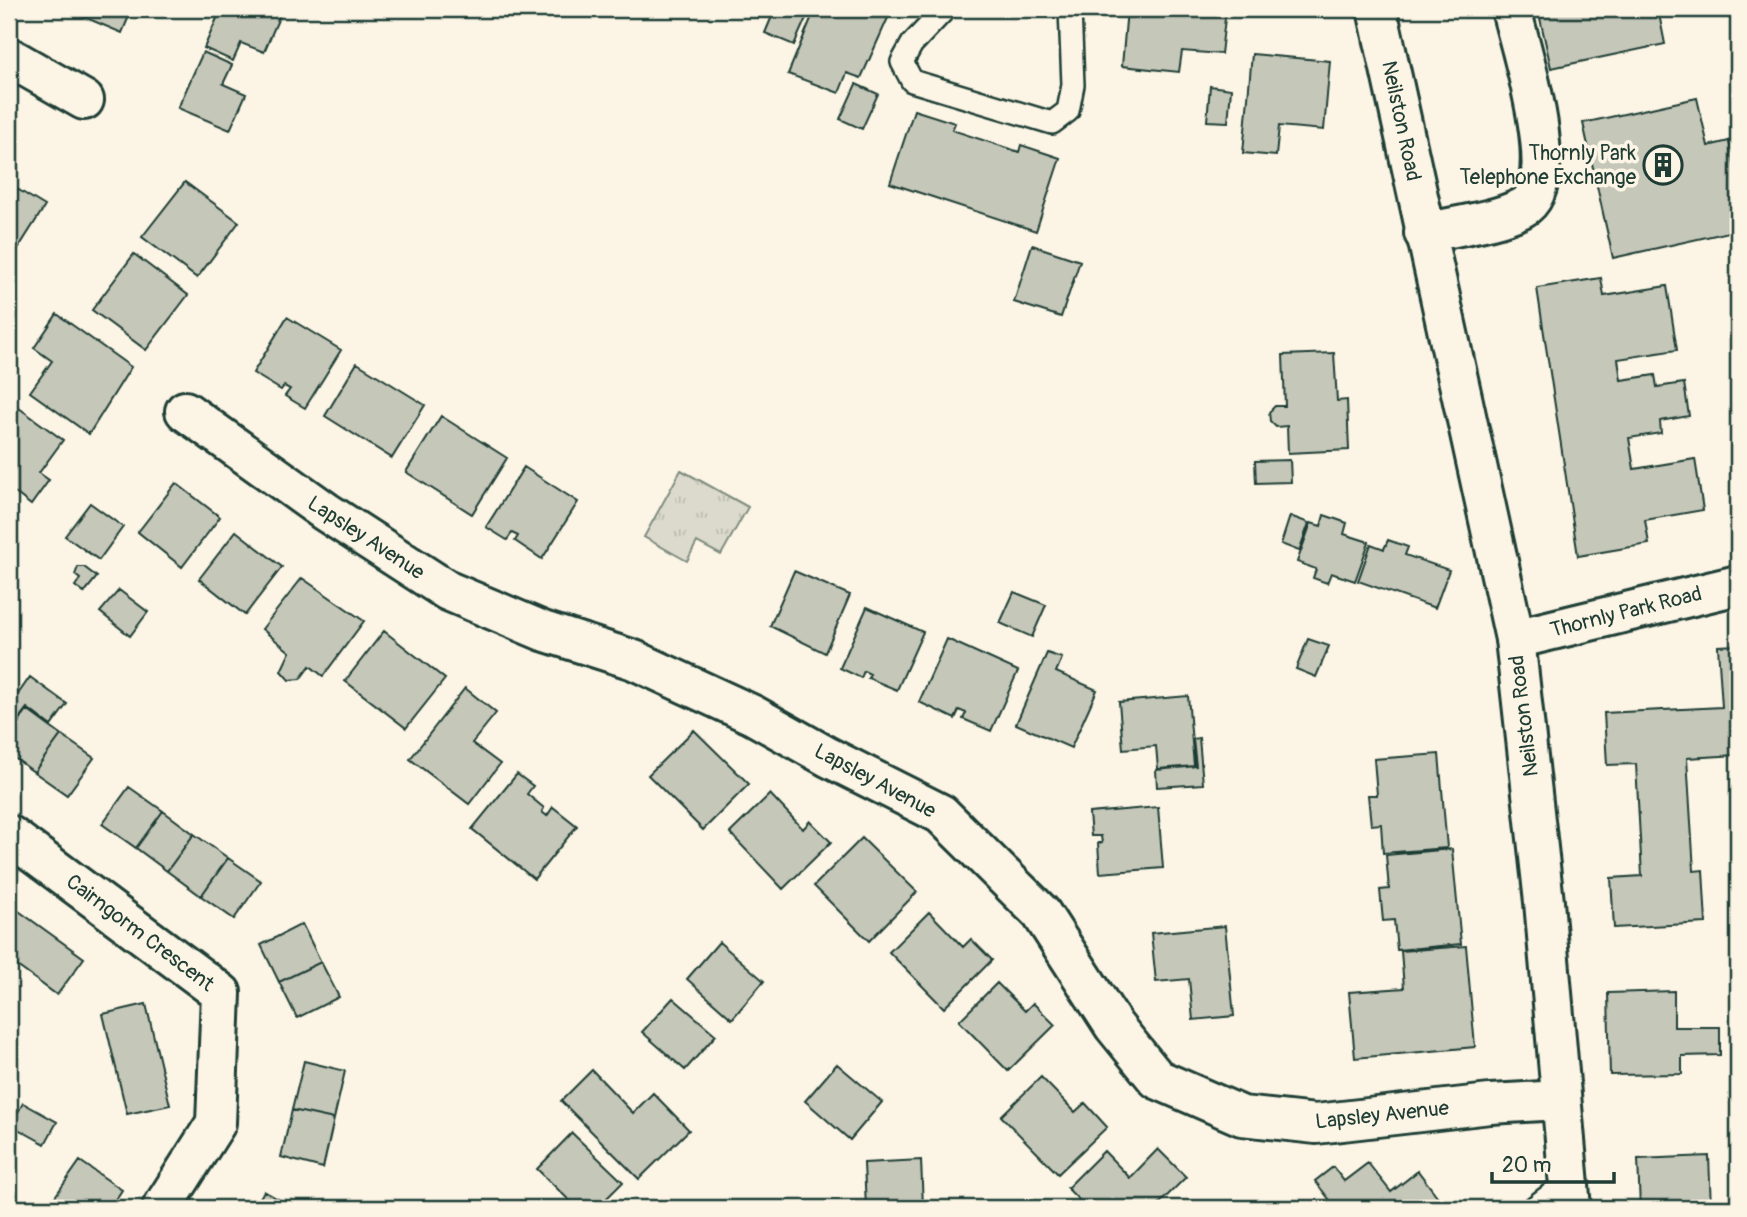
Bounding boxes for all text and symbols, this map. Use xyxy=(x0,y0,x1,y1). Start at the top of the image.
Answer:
street label: Neilston Road xyxy=(1375,58,1427,184)
place label: Thornly Park Telephone Exchange xyxy=(1459,140,1637,191)
building icon: Thornly Park Telephone Exchange xyxy=(1642,144,1684,186)
street label: Lapsley Avenue xyxy=(302,490,430,586)
street label: Thornly Park Road xyxy=(1547,580,1705,644)
street label: Neilston Road xyxy=(1503,654,1545,778)
street label: Lapsley Avenue xyxy=(809,738,941,825)
street label: Cairngorm Crescent xyxy=(60,868,220,998)
street label: Lapsley Avenue xyxy=(1314,1094,1451,1135)
scale bar xyxy=(1492,1140,1614,1184)
text: 20 m xyxy=(1502,1152,1551,1179)

